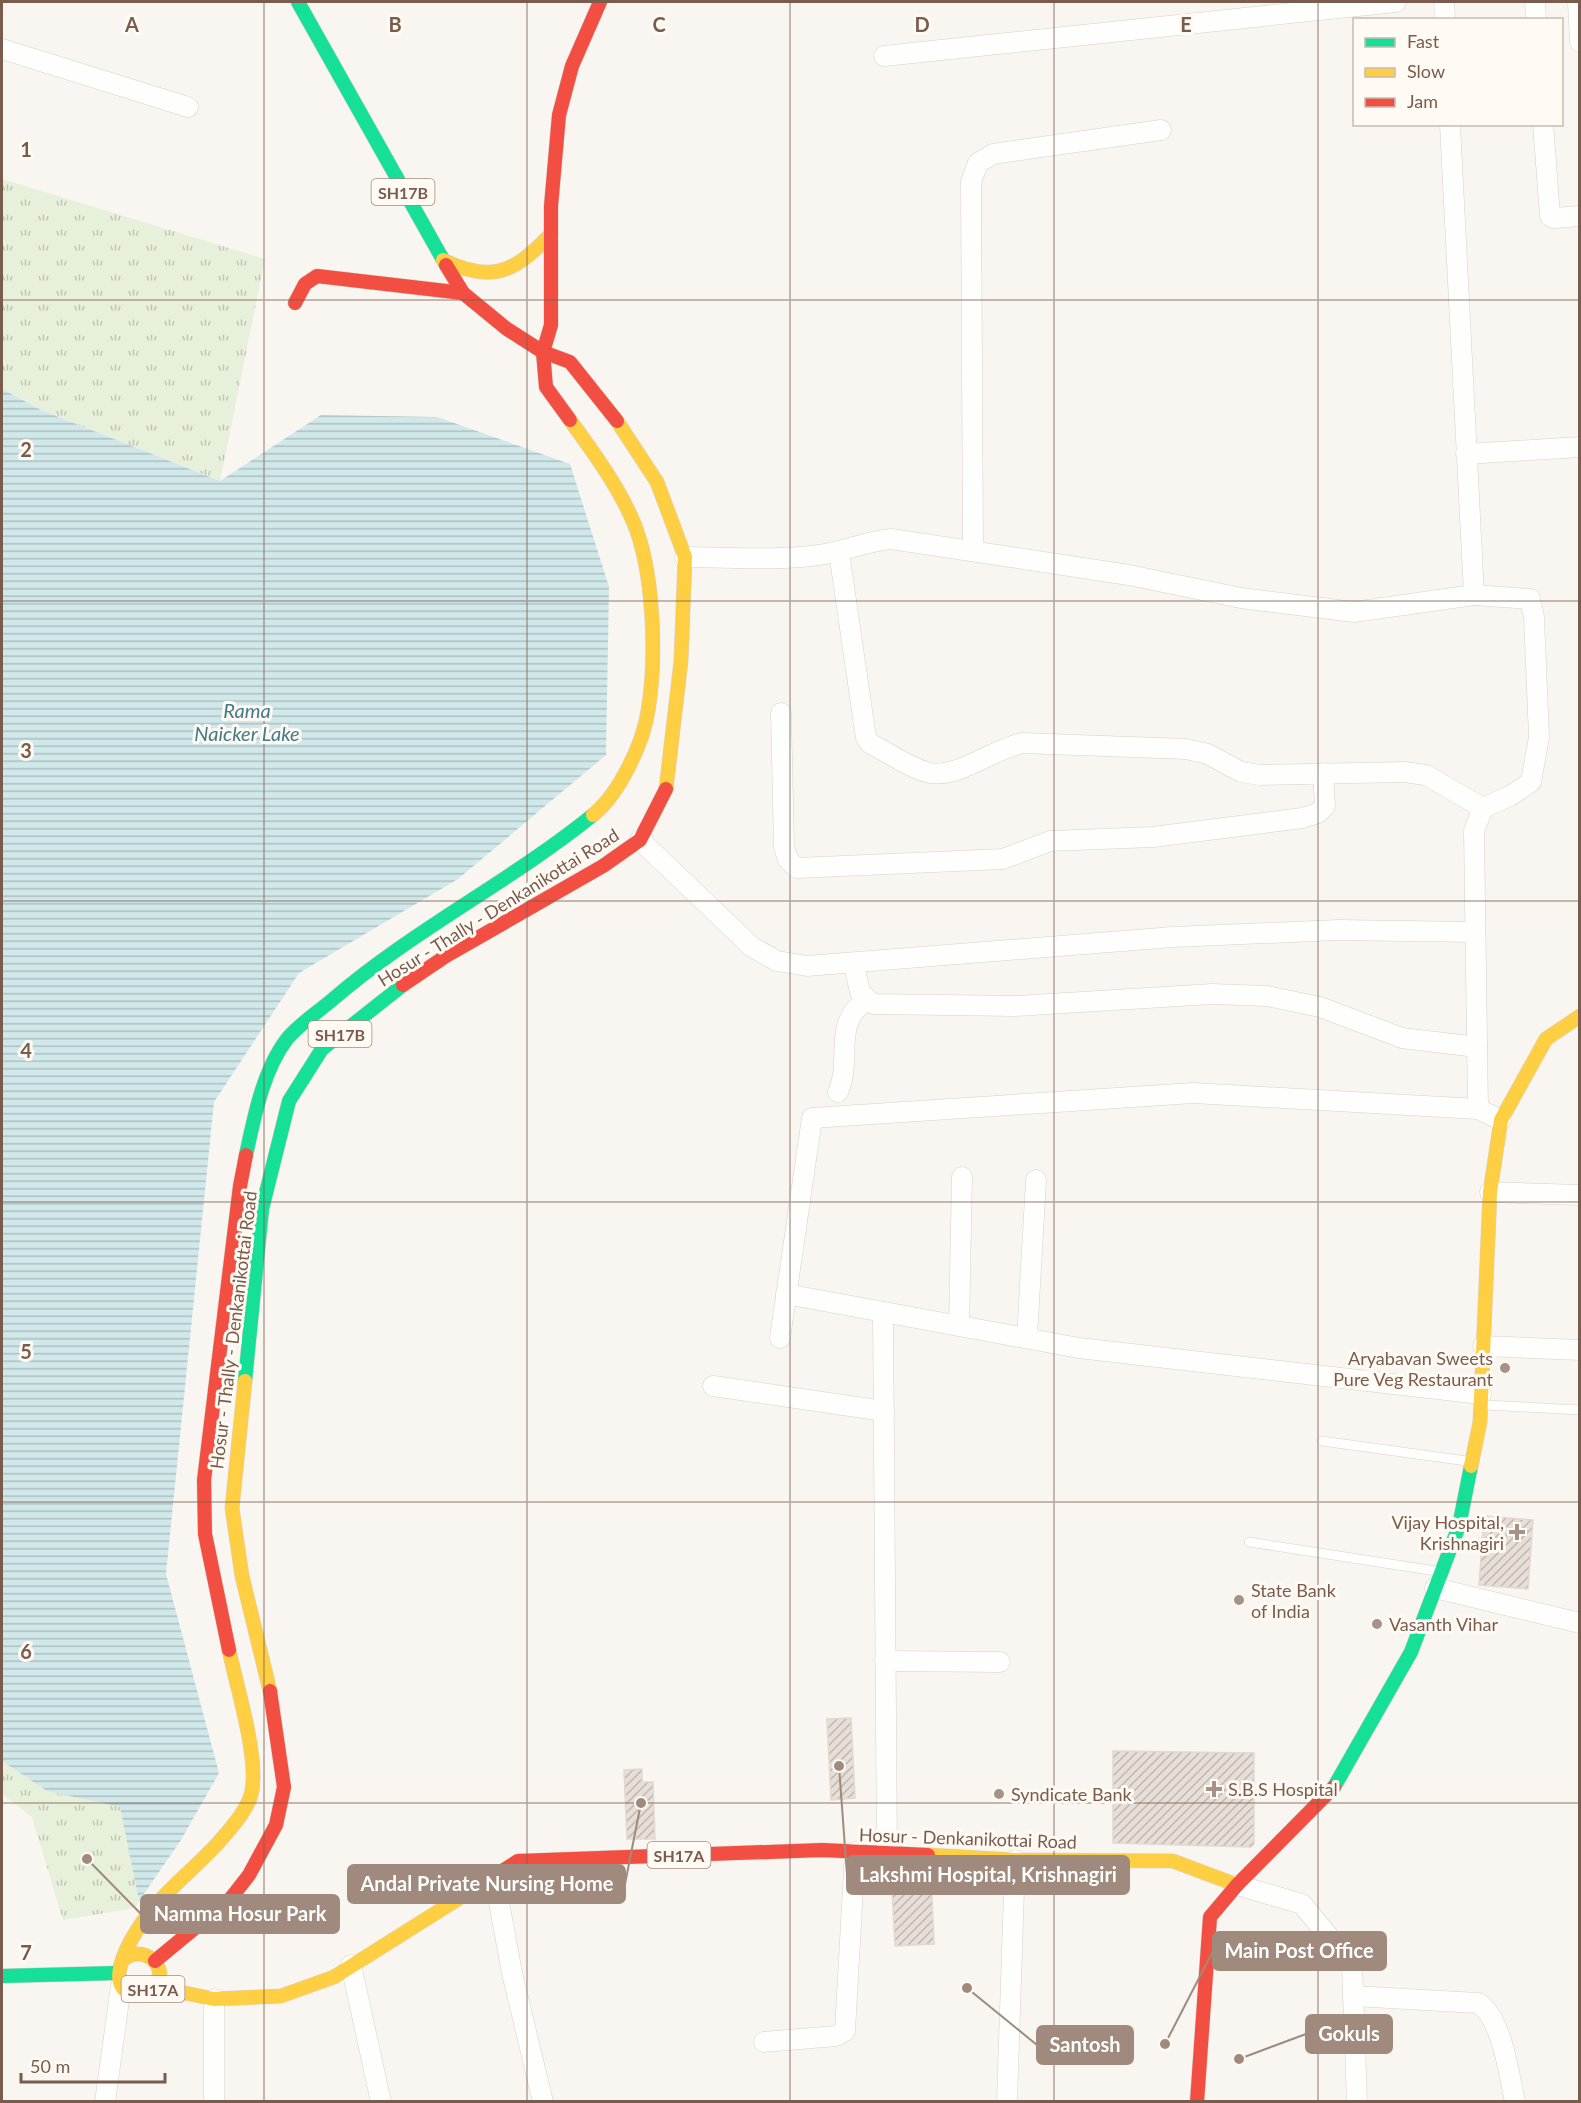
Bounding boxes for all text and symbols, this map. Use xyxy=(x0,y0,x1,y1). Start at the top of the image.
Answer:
text: A xyxy=(124,12,139,36)
text: B xyxy=(388,12,402,36)
text: C xyxy=(652,12,666,36)
text: D xyxy=(914,12,930,36)
text: E xyxy=(1180,12,1192,36)
legend xyxy=(1353,18,1563,126)
text: Fast xyxy=(1407,30,1440,52)
text: Slow xyxy=(1407,60,1445,82)
text: Jam xyxy=(1407,90,1438,112)
text: 1 xyxy=(20,137,32,161)
road number: SH17B xyxy=(372,179,434,205)
text: 2 xyxy=(20,437,32,461)
water label: Rama Naicker Lake xyxy=(194,698,300,745)
text: 3 xyxy=(20,738,32,762)
street label: Hosur - Thally - Denkanikottai Road xyxy=(373,823,623,991)
road number: SH17B xyxy=(308,1021,372,1047)
text: 4 xyxy=(20,1038,32,1062)
street label: Hosur - Thally - Denkanikottai Road xyxy=(205,1190,261,1470)
text: 5 xyxy=(20,1339,32,1363)
place label: Aryabavan Sweets Pure Veg Restaurant xyxy=(1333,1347,1494,1390)
marker: Aryabavan Sweets Pure Veg Restaurant xyxy=(1498,1361,1512,1375)
place label: Vijay Hospital, Krishnagiri xyxy=(1391,1511,1504,1554)
marker: Vijay Hospital, Krishnagiri xyxy=(1508,1523,1526,1541)
place label: State Bank of India xyxy=(1251,1579,1337,1622)
marker: State Bank of India xyxy=(1232,1593,1246,1607)
place label: Vasanth Vihar xyxy=(1389,1613,1498,1635)
marker: Vasanth Vihar xyxy=(1370,1617,1384,1631)
text: 6 xyxy=(20,1639,32,1663)
place label: S.B.S Hospital xyxy=(1228,1778,1338,1800)
marker: S.B.S Hospital xyxy=(1205,1780,1223,1798)
place label: Syndicate Bank xyxy=(1011,1783,1132,1805)
marker: Syndicate Bank xyxy=(992,1787,1006,1801)
street label: Hosur - Denkanikottai Road xyxy=(859,1823,1077,1853)
road number: SH17A xyxy=(648,1842,710,1868)
callout: Lakshmi Hospital, Krishnagiri xyxy=(847,1856,1129,1894)
text: Lakshmi Hospital, Krishnagiri xyxy=(859,1862,1117,1886)
callout: Andal Private Nursing Home xyxy=(348,1865,625,1903)
text: Andal Private Nursing Home xyxy=(360,1871,614,1895)
callout: Namma Hosur Park xyxy=(141,1895,339,1933)
text: Namma Hosur Park xyxy=(154,1901,327,1925)
callout: Main Post Office xyxy=(1213,1932,1386,1970)
text: Main Post Office xyxy=(1224,1938,1374,1962)
text: 7 xyxy=(20,1940,32,1964)
road number: SH17A xyxy=(122,1976,184,2002)
callout: Gokuls xyxy=(1306,2015,1392,2053)
text: Gokuls xyxy=(1318,2021,1380,2045)
callout: Santosh xyxy=(1037,2026,1133,2064)
text: Santosh xyxy=(1049,2032,1121,2056)
scale bar xyxy=(21,2046,165,2084)
text: 50 m xyxy=(30,2055,70,2077)

